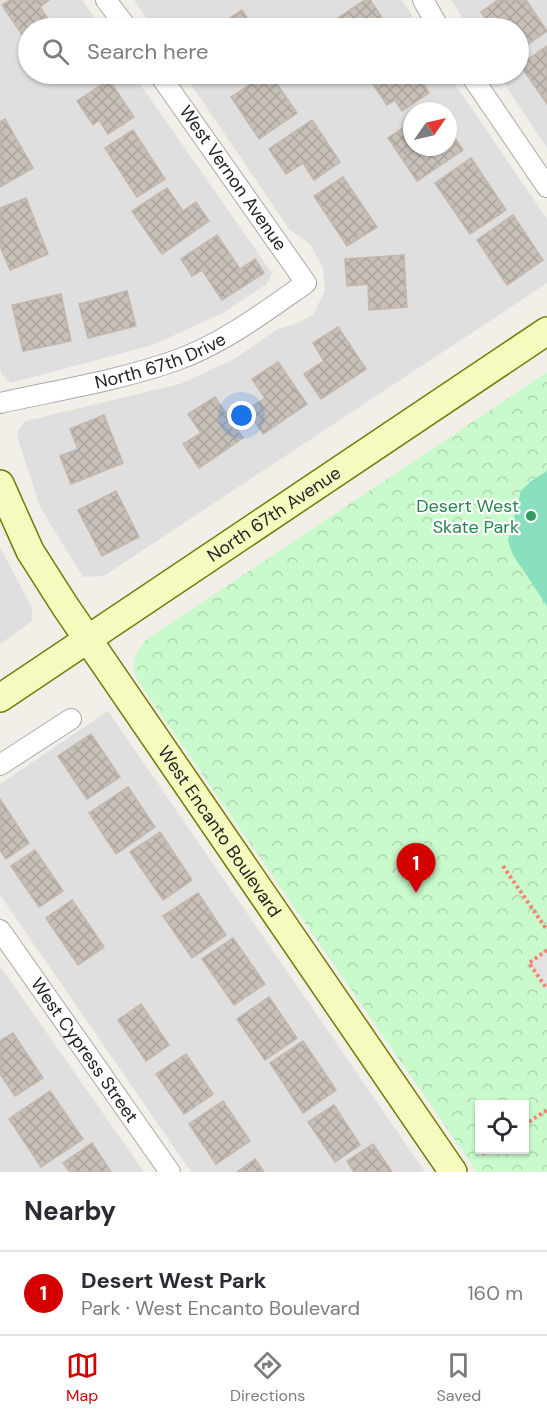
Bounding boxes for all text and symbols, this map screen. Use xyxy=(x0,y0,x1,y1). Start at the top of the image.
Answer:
search box xyxy=(18,18,529,84)
icon: search xyxy=(39,35,72,68)
text: Search here xyxy=(87,37,208,66)
street label: West Vernon Avenue xyxy=(174,101,292,255)
north arrow xyxy=(403,102,457,156)
street label: North 67th Drive xyxy=(93,327,230,395)
your location xyxy=(227,401,256,430)
street label: North 67th Avenue xyxy=(203,461,345,568)
place label: Desert West Skate Park xyxy=(416,494,519,539)
marker: Desert West Skate Park xyxy=(524,509,538,523)
street label: West Encanto Boulevard xyxy=(152,741,287,922)
pin: 1 xyxy=(396,844,436,893)
street label: West Cypress Street xyxy=(25,973,144,1128)
map controls xyxy=(475,1100,529,1154)
button: locate xyxy=(475,1100,529,1154)
text: Nearby xyxy=(24,1194,116,1228)
text: Desert West Park xyxy=(81,1266,266,1295)
text: 1 xyxy=(40,1280,47,1306)
text: 160 m xyxy=(467,1280,523,1306)
text: Park · West Encanto Boulevard xyxy=(81,1295,360,1321)
tab: Map xyxy=(66,1349,99,1406)
tab: Directions xyxy=(230,1349,305,1406)
tab: Saved xyxy=(437,1349,481,1406)

